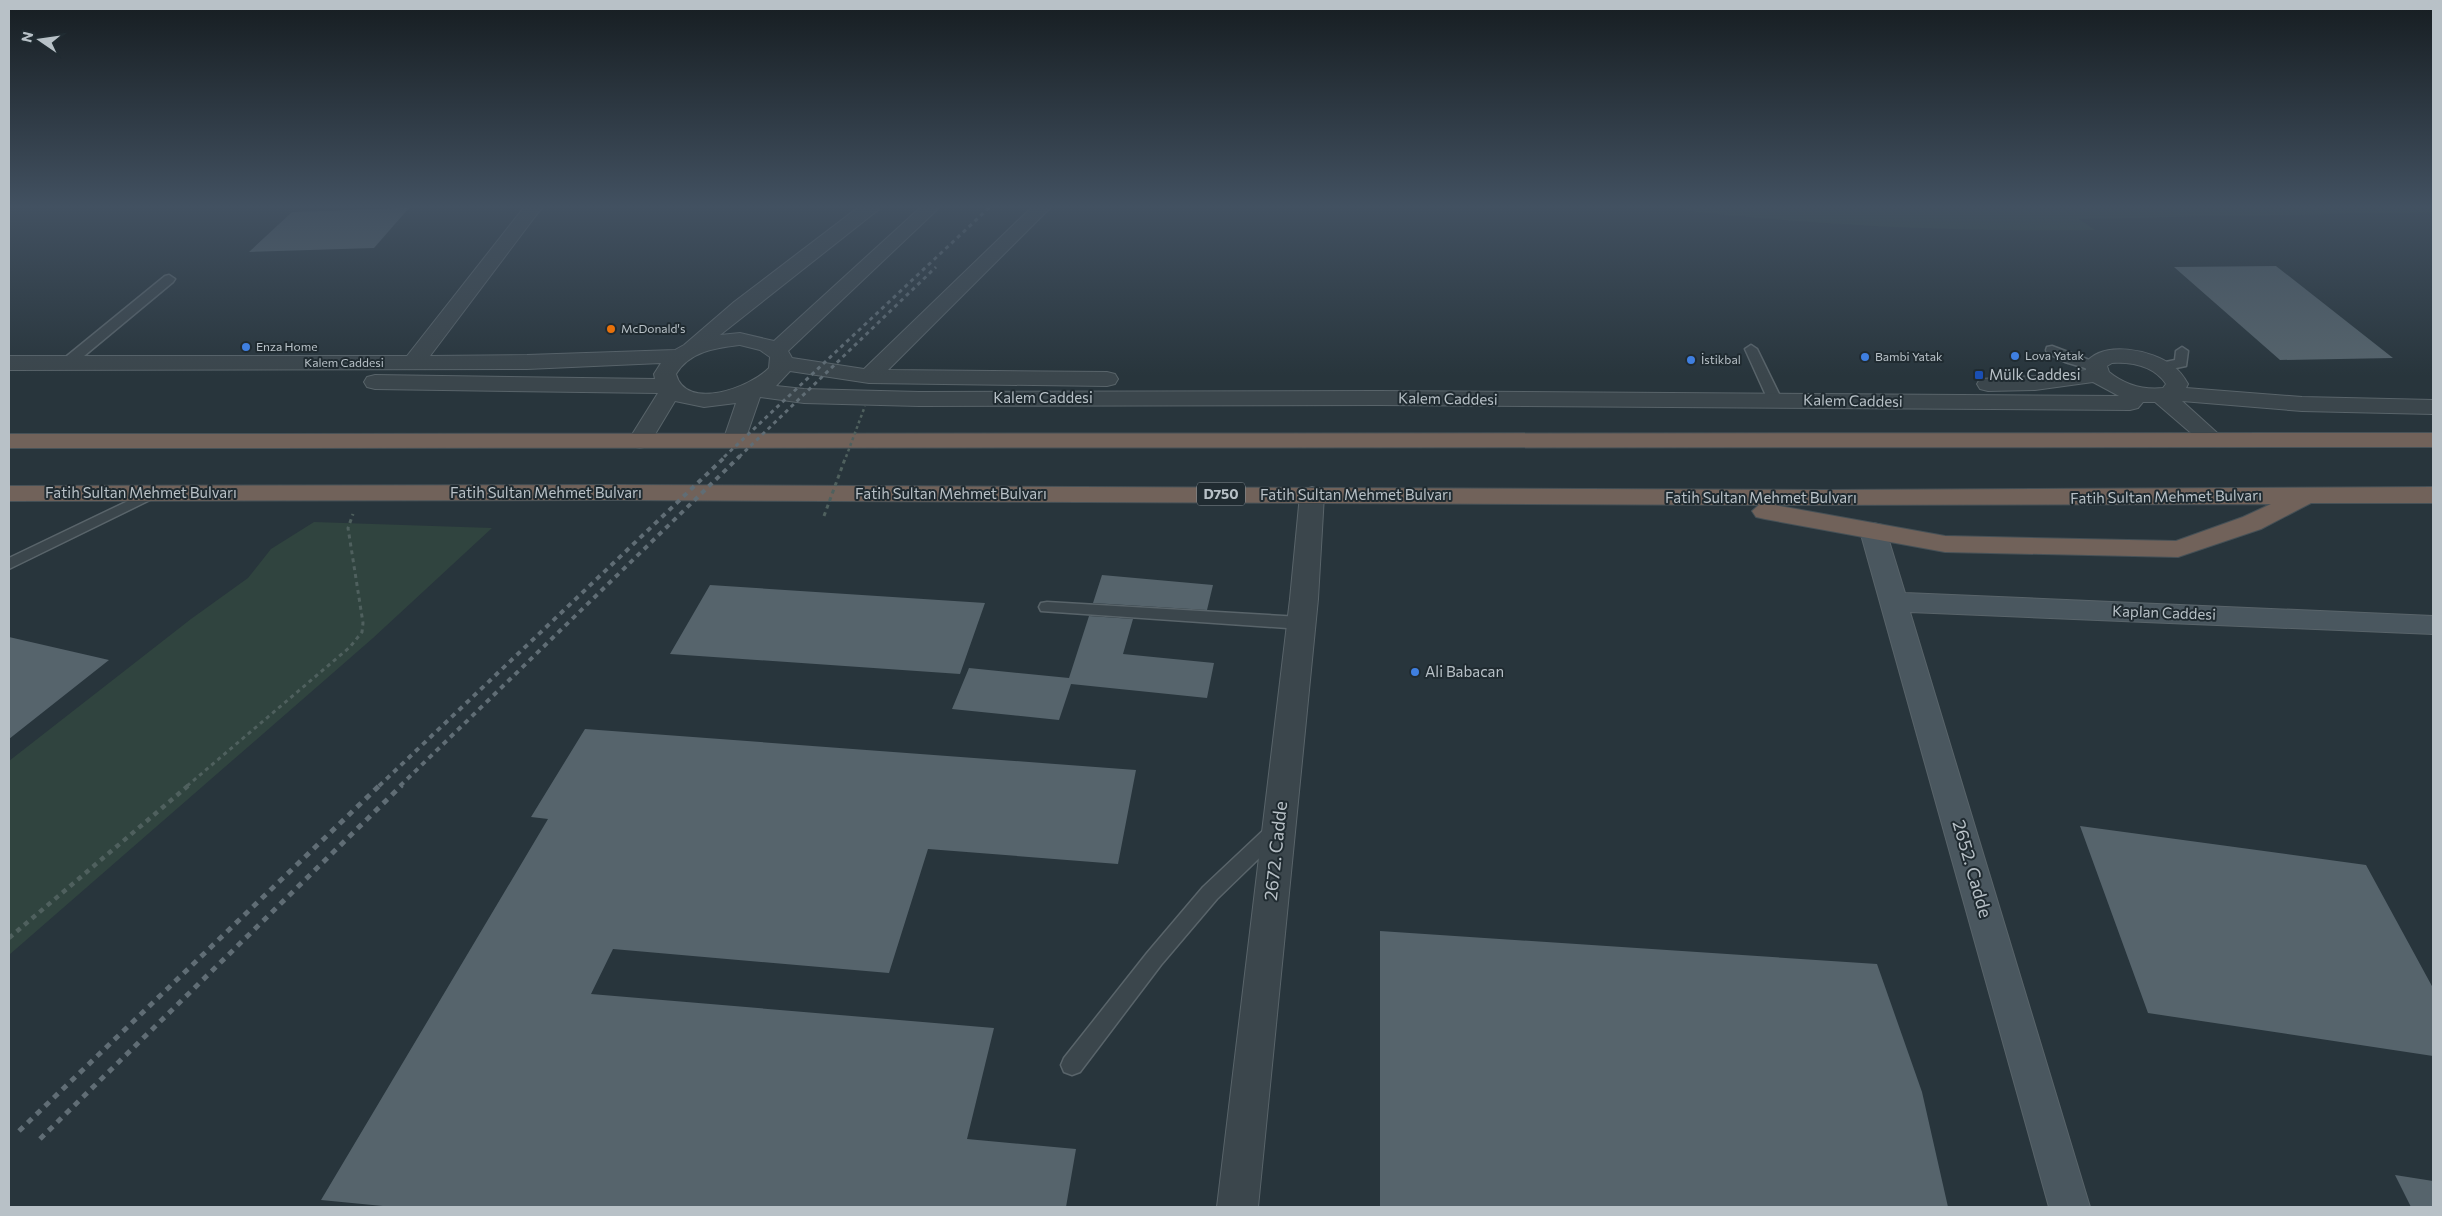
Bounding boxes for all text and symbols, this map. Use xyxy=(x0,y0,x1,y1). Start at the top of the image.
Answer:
north arrow xyxy=(15,15,65,65)
text: N xyxy=(17,30,36,44)
place label: McDonald's xyxy=(621,321,685,335)
marker: McDonald's xyxy=(605,323,617,335)
place label: Enza Home xyxy=(256,339,318,353)
marker: Enza Home xyxy=(240,341,252,353)
place label: Lova Yatak xyxy=(2025,348,2085,362)
place label: Bambi Yatak xyxy=(1875,349,1943,363)
marker: Lova Yatak xyxy=(2009,350,2021,362)
marker: Bambi Yatak xyxy=(1859,351,1871,363)
place label: İstikbal xyxy=(1701,352,1741,366)
marker: İstikbal xyxy=(1685,354,1697,366)
street label: Kalem Caddesi xyxy=(304,355,384,369)
place label: Mülk Caddesi xyxy=(1989,365,2081,383)
marker: Mülk Caddesi xyxy=(1973,369,1985,381)
street label: Kalem Caddesi xyxy=(993,388,1093,406)
street label: Kalem Caddesi xyxy=(1398,388,1498,408)
street label: Kalem Caddesi xyxy=(1803,390,1903,410)
road number: D750 xyxy=(1197,482,1245,506)
street label: Fatih Sultan Mehmet Bulvarı xyxy=(45,483,237,501)
street label: Fatih Sultan Mehmet Bulvarı xyxy=(450,483,642,501)
street label: Fatih Sultan Mehmet Bulvarı xyxy=(855,484,1047,502)
street label: Fatih Sultan Mehmet Bulvarı xyxy=(1260,485,1452,503)
street label: Fatih Sultan Mehmet Bulvarı xyxy=(2070,485,2262,507)
street label: Fatih Sultan Mehmet Bulvarı xyxy=(1665,488,1857,506)
street label: Kaplan Caddesi xyxy=(2112,601,2216,623)
place label: Ali Babacan xyxy=(1425,662,1504,680)
marker: Ali Babacan xyxy=(1409,666,1421,678)
street label: 2672. Cadde xyxy=(1259,800,1291,902)
street label: 2652. Cadde xyxy=(1948,817,1997,920)

